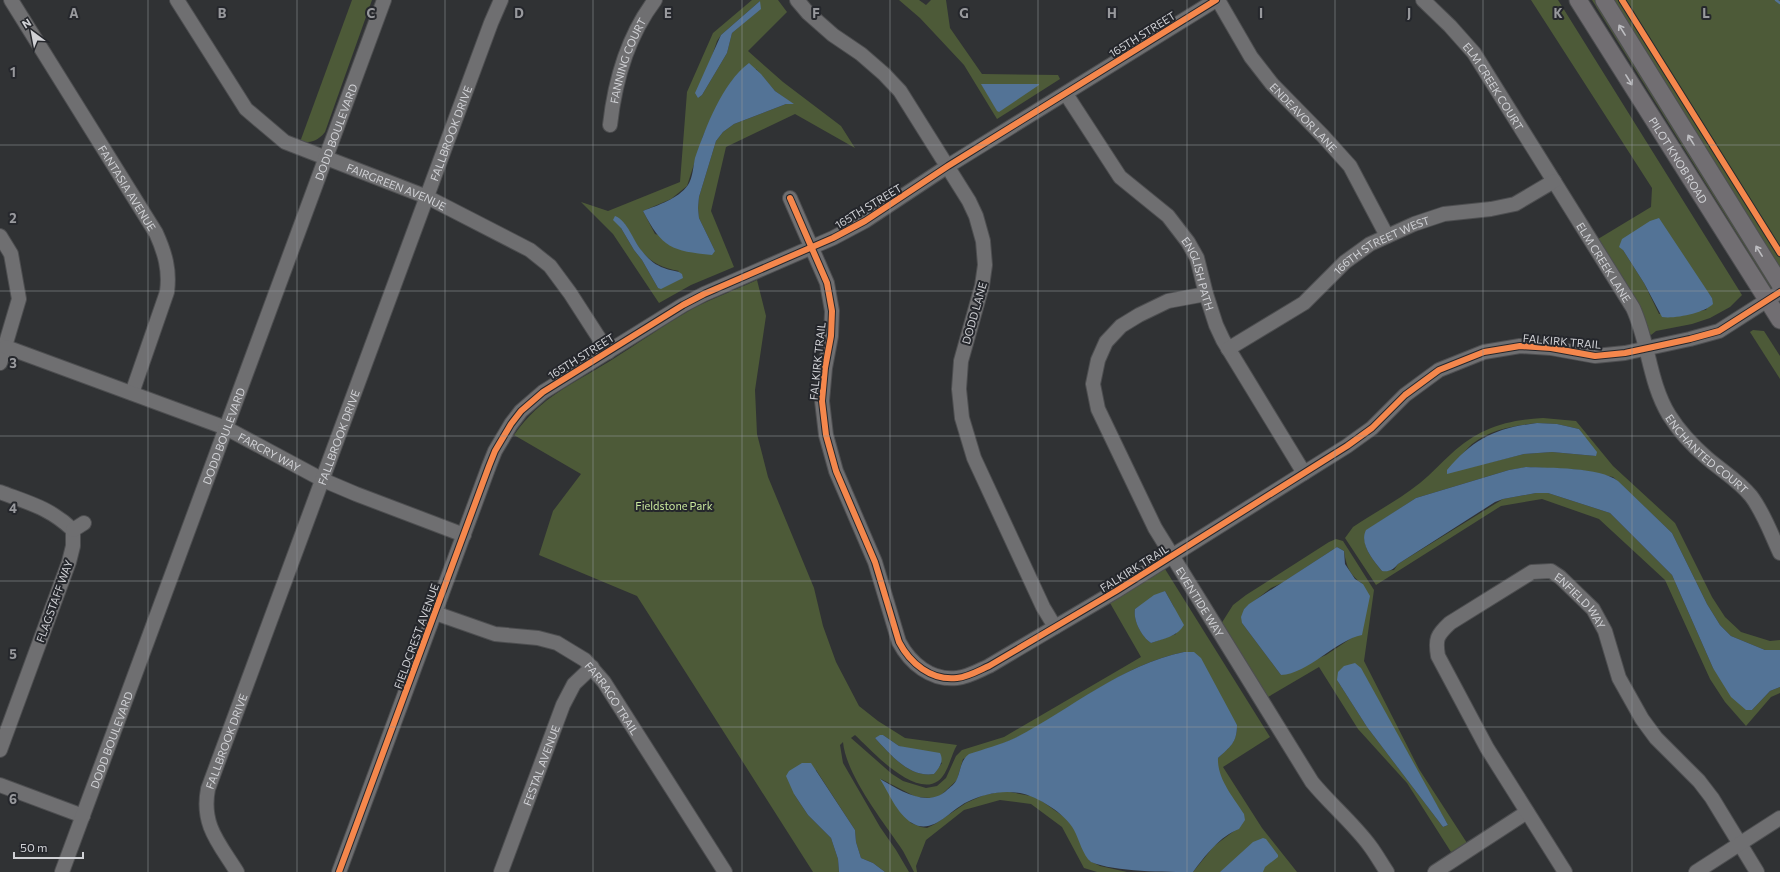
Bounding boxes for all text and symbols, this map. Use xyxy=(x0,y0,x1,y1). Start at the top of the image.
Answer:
text: A xyxy=(69,5,79,21)
text: B xyxy=(218,5,227,21)
text: C xyxy=(367,5,376,21)
text: D xyxy=(514,5,524,21)
text: E xyxy=(664,5,672,21)
text: F xyxy=(812,5,820,21)
text: G xyxy=(959,5,969,21)
text: I xyxy=(1259,5,1263,21)
text: J xyxy=(1407,5,1411,21)
text: K xyxy=(1553,5,1563,21)
text: L xyxy=(1702,5,1710,21)
street label: 165TH STREET xyxy=(1106,8,1178,60)
north arrow xyxy=(12,12,52,52)
text: N xyxy=(19,15,33,31)
street label: FANNING COURT xyxy=(607,15,648,105)
one-way arrow xyxy=(1618,25,1626,36)
street label: ELM CREEK COURT xyxy=(1461,39,1527,132)
text: 1 xyxy=(10,64,16,80)
one-way arrow xyxy=(1625,74,1633,86)
street label: ENDEAVOR LANE xyxy=(1268,80,1340,154)
street label: DODD BOULEVARD xyxy=(311,82,359,182)
street label: FALLBROOK DRIVE xyxy=(427,84,474,183)
street label: PILOT KNOB ROAD xyxy=(1647,114,1711,205)
one-way arrow xyxy=(1686,134,1694,146)
street label: FANTASIA AVENUE xyxy=(96,142,159,233)
street label: FAIRGREEN AVENUE xyxy=(345,160,449,212)
street label: 165TH STREET xyxy=(832,181,904,231)
text: 2 xyxy=(9,210,17,226)
street label: 166TH STREET WEST xyxy=(1330,213,1431,277)
street label: ELM CREEK LANE xyxy=(1575,220,1634,304)
street label: ENGLISH PATH xyxy=(1180,234,1217,312)
one-way arrow xyxy=(1755,245,1763,257)
street label: DODD LANE xyxy=(959,280,989,346)
street label: FALKIRK TRAIL xyxy=(806,321,828,401)
street label: 165TH STREET xyxy=(545,330,617,382)
street label: FALKIRK TRAIL xyxy=(1522,331,1602,351)
text: 3 xyxy=(9,355,17,371)
street label: DODD BOULEVARD xyxy=(199,386,247,486)
street label: FALLBROOK DRIVE xyxy=(314,388,362,487)
street label: ENCHANTED COURT xyxy=(1664,411,1751,496)
street label: FARCRY WAY xyxy=(236,429,303,473)
park label: Fieldstone Park xyxy=(635,499,713,512)
text: 4 xyxy=(9,500,17,516)
street label: FALKIRK TRAIL xyxy=(1097,542,1171,594)
street label: FLAGSTAFF WAY xyxy=(33,558,75,644)
street label: EVENTIDE WAY xyxy=(1174,564,1227,639)
street label: ENFIELD WAY xyxy=(1553,569,1609,631)
street label: FIELDCREST AVENUE xyxy=(391,582,441,690)
text: 5 xyxy=(9,646,17,662)
street label: FARRAGO TRAIL xyxy=(583,659,642,737)
street label: DODD BOULEVARD xyxy=(87,690,135,790)
street label: FALLBROOK DRIVE xyxy=(202,692,249,790)
street label: FESTAL AVENUE xyxy=(520,723,562,807)
text: 6 xyxy=(9,791,17,807)
scale bar xyxy=(14,834,83,860)
text: 50 m xyxy=(20,840,48,854)

